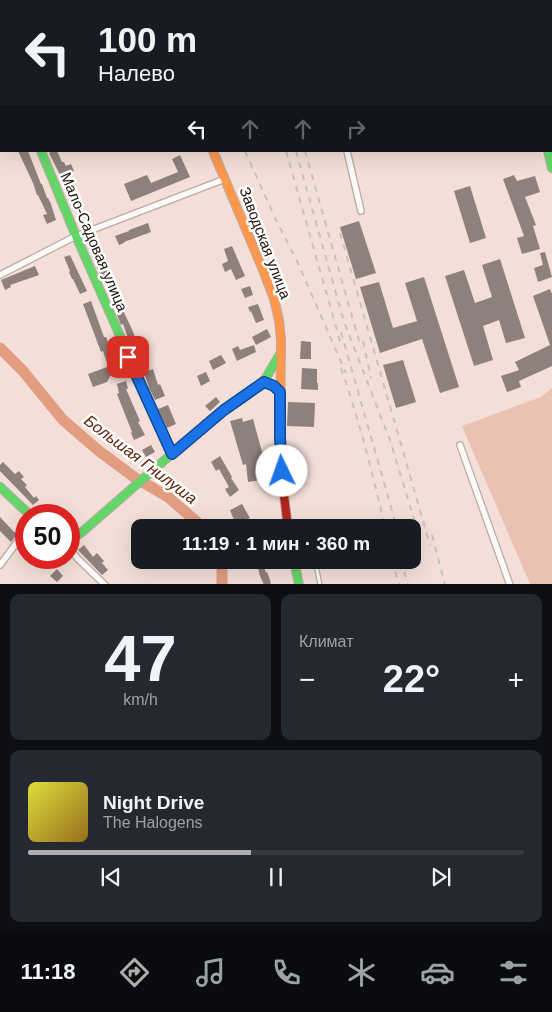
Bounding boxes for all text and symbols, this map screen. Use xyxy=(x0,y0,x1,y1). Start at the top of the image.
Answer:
icon: left xyxy=(15,20,80,85)
text: 100 m xyxy=(98,20,197,59)
text: Налево xyxy=(98,61,175,86)
icon: left xyxy=(183,115,211,143)
icon: ahead xyxy=(236,115,264,143)
icon: ahead xyxy=(289,115,317,143)
icon: right xyxy=(342,115,370,143)
street label: Мало-Садовая улица xyxy=(57,170,132,314)
street label: Заводская улица xyxy=(236,185,295,302)
pin xyxy=(107,336,149,378)
icon: arrive xyxy=(114,343,142,371)
water label: Большая Гнилуша xyxy=(81,412,200,507)
position arrow xyxy=(255,444,307,496)
speed limit sign: 50 xyxy=(15,504,80,569)
text: 11:19 · 1 мин · 360 m xyxy=(182,533,370,554)
text: 47 xyxy=(104,622,177,695)
text: Климат xyxy=(299,633,353,650)
text: 22° xyxy=(383,658,440,700)
text: − xyxy=(299,664,315,695)
text: + xyxy=(508,664,524,695)
text: km/h xyxy=(123,691,158,708)
text: Night Drive xyxy=(103,792,204,813)
text: The Halogens xyxy=(103,814,203,831)
icon: previous xyxy=(97,863,125,891)
icon: pause xyxy=(262,863,290,891)
icon: next xyxy=(427,863,455,891)
icon: directions xyxy=(117,955,152,990)
icon: music xyxy=(193,955,228,990)
icon: phone xyxy=(269,955,304,990)
icon: climate xyxy=(344,955,379,990)
icon: car xyxy=(420,955,455,990)
icon: filters xyxy=(496,955,531,990)
text: 11:18 xyxy=(20,959,76,984)

